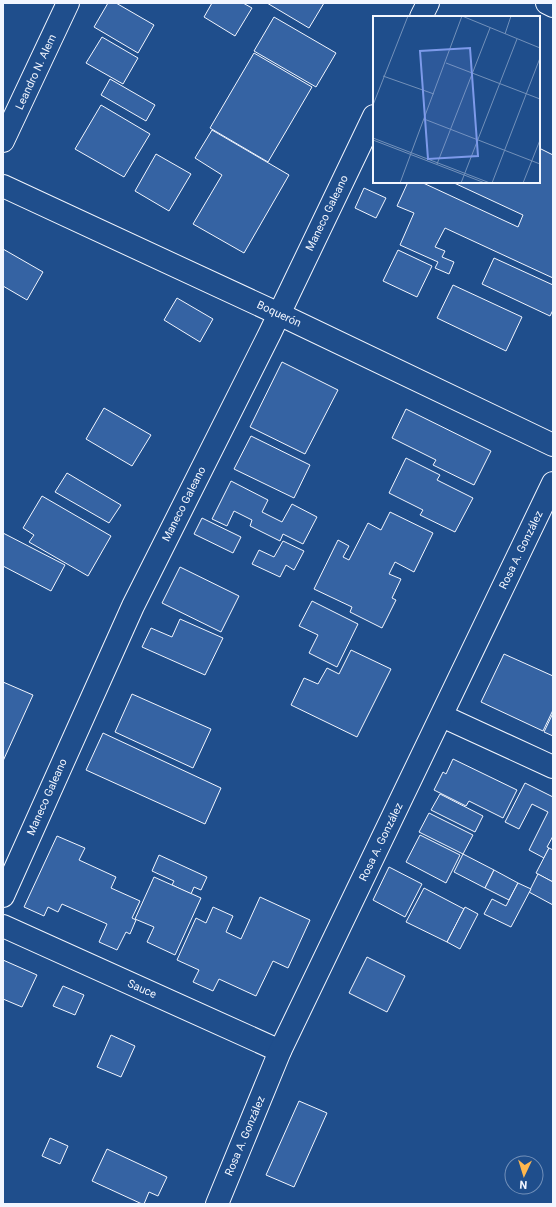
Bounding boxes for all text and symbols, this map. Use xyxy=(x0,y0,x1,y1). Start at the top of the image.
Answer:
inset map xyxy=(373,16,540,183)
street label: Leandro N. Alem xyxy=(13,32,59,112)
street label: Maneco Galeano xyxy=(303,173,351,253)
street label: Boquerón xyxy=(255,298,303,330)
street label: Maneco Galeano xyxy=(159,464,209,544)
street label: Rosa A. González xyxy=(496,508,546,591)
street label: Maneco Galeano xyxy=(24,757,70,837)
street label: Rosa A. González xyxy=(356,800,406,883)
street label: Sauce xyxy=(126,977,159,1001)
street label: Rosa A. González xyxy=(222,1094,268,1178)
north arrow xyxy=(504,1155,544,1195)
text: N xyxy=(519,1178,528,1191)

